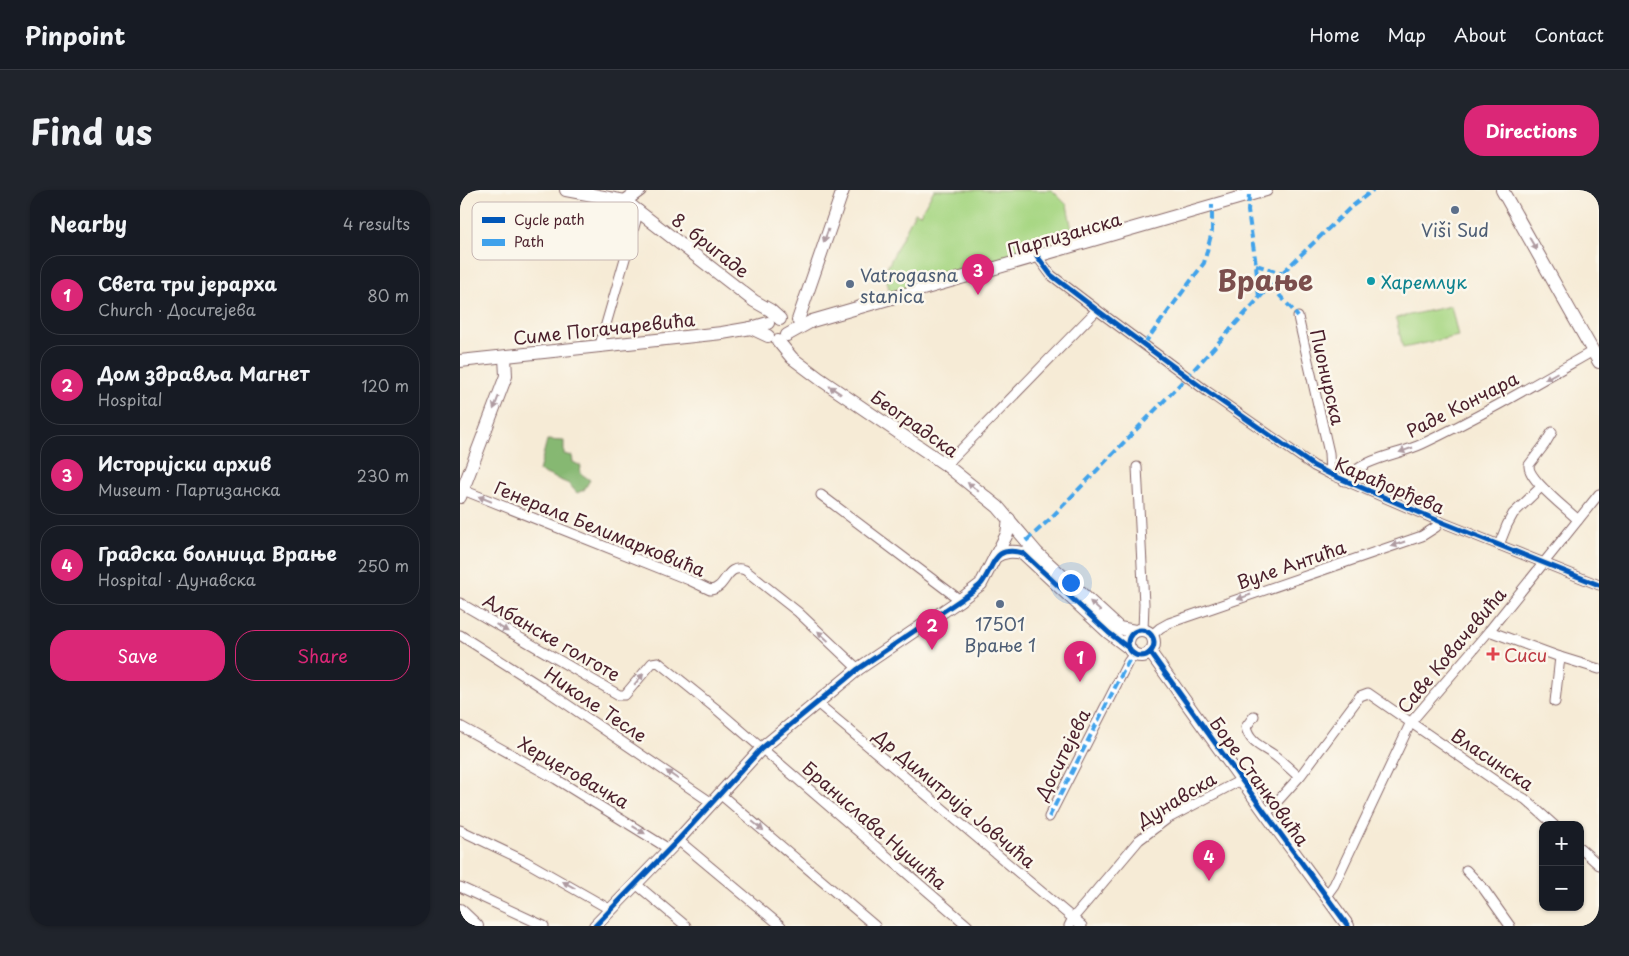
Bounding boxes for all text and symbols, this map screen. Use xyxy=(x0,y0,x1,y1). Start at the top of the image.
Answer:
text: Pinpoint xyxy=(25,17,126,53)
text: Home xyxy=(1309,21,1359,48)
text: Map xyxy=(1387,21,1426,48)
text: About xyxy=(1454,21,1506,48)
text: Contact xyxy=(1534,21,1604,48)
text: Find us xyxy=(30,104,152,157)
button: Directions xyxy=(1464,105,1599,156)
legend xyxy=(472,202,638,260)
marker: Viši Sud xyxy=(1449,204,1461,216)
street label: Партизанска xyxy=(1004,205,1125,263)
street label: 8. бригаде xyxy=(666,206,756,284)
text: Nearby xyxy=(50,207,127,239)
text: Cycle path xyxy=(514,209,585,230)
text: 4 results xyxy=(343,211,410,235)
place label: Viši Sud xyxy=(1421,216,1489,243)
one-way arrow xyxy=(822,229,830,244)
text: Path xyxy=(514,231,544,252)
one-way arrow xyxy=(1529,237,1537,251)
pin: 3 xyxy=(962,254,994,295)
district label: Врање xyxy=(1217,258,1313,301)
place label: Vatrogasna stanica xyxy=(860,261,959,309)
place label: Харемлук xyxy=(1381,268,1467,295)
text: Света три јерарха xyxy=(98,269,277,297)
marker: Харемлук xyxy=(1365,275,1377,287)
marker: Vatrogasna stanica xyxy=(844,278,856,290)
text: 1 xyxy=(63,283,71,307)
text: 80 m xyxy=(367,283,409,307)
text: Church · Доситејева xyxy=(98,297,256,321)
street label: Симе Погачаревића xyxy=(512,305,697,351)
street label: Пионирска xyxy=(1304,326,1352,428)
text: Дом здравља Магнет xyxy=(98,359,310,387)
street label: Раде Кончара xyxy=(1401,364,1523,444)
one-way arrow xyxy=(1544,371,1557,380)
text: 2 xyxy=(61,373,73,397)
text: 120 m xyxy=(362,373,409,397)
street label: Београдска xyxy=(865,383,965,464)
one-way arrow xyxy=(829,385,842,395)
text: Hospital xyxy=(98,387,162,411)
one-way arrow xyxy=(491,396,499,411)
one-way arrow xyxy=(1399,447,1414,454)
text: Историјски архив xyxy=(98,449,271,477)
street label: Карађорђева xyxy=(1331,450,1450,521)
text: 3 xyxy=(62,463,72,487)
text: 230 m xyxy=(357,463,409,487)
street label: Генерала Белимарковића xyxy=(490,473,710,583)
text: Museum · Партизанска xyxy=(98,477,280,501)
one-way arrow xyxy=(967,481,980,492)
one-way arrow xyxy=(477,495,492,503)
street label: Вуле Антића xyxy=(1233,533,1350,595)
text: Градска болница Врање xyxy=(98,539,337,567)
one-way arrow xyxy=(1390,540,1405,548)
text: 4 xyxy=(62,553,72,577)
text: 250 m xyxy=(358,553,409,577)
text: Hospital · Дунавска xyxy=(98,567,256,591)
your location xyxy=(1058,570,1084,596)
street label: Саве Ковачевића xyxy=(1390,581,1512,719)
street label: Албанске голготе xyxy=(478,587,626,688)
one-way arrow xyxy=(1237,594,1252,601)
marker: 17501 Врање 1 xyxy=(994,598,1006,610)
one-way arrow xyxy=(1090,600,1102,612)
pin: 2 xyxy=(916,609,948,650)
place label: 17501 Врање 1 xyxy=(964,610,1036,658)
one-way arrow xyxy=(495,623,508,632)
button: Save xyxy=(50,630,225,681)
button: Share xyxy=(235,630,410,681)
one-way arrow xyxy=(817,630,829,642)
pin: 1 xyxy=(1064,641,1096,682)
place label: Сиси xyxy=(1504,641,1547,668)
marker: Сиси xyxy=(1486,647,1500,661)
street label: Николе Тесле xyxy=(539,660,653,748)
one-way arrow xyxy=(633,672,644,685)
street label: Доситејева xyxy=(1027,703,1097,805)
street label: Боре Станковића xyxy=(1204,711,1317,852)
street label: Др Димитрија Јовчића xyxy=(867,721,1042,874)
street label: Власинска xyxy=(1446,721,1540,797)
street label: Херцеговачка xyxy=(514,729,635,815)
street label: Бранислава Нушића xyxy=(797,755,954,896)
street label: Дунавска xyxy=(1130,764,1222,834)
one-way arrow xyxy=(665,770,679,780)
one-way arrow xyxy=(751,820,764,831)
map controls xyxy=(1539,821,1584,911)
button: + xyxy=(1539,821,1584,866)
one-way arrow xyxy=(632,825,645,834)
pin: 4 xyxy=(1193,840,1225,881)
button: − xyxy=(1539,866,1584,911)
one-way arrow xyxy=(563,881,576,890)

